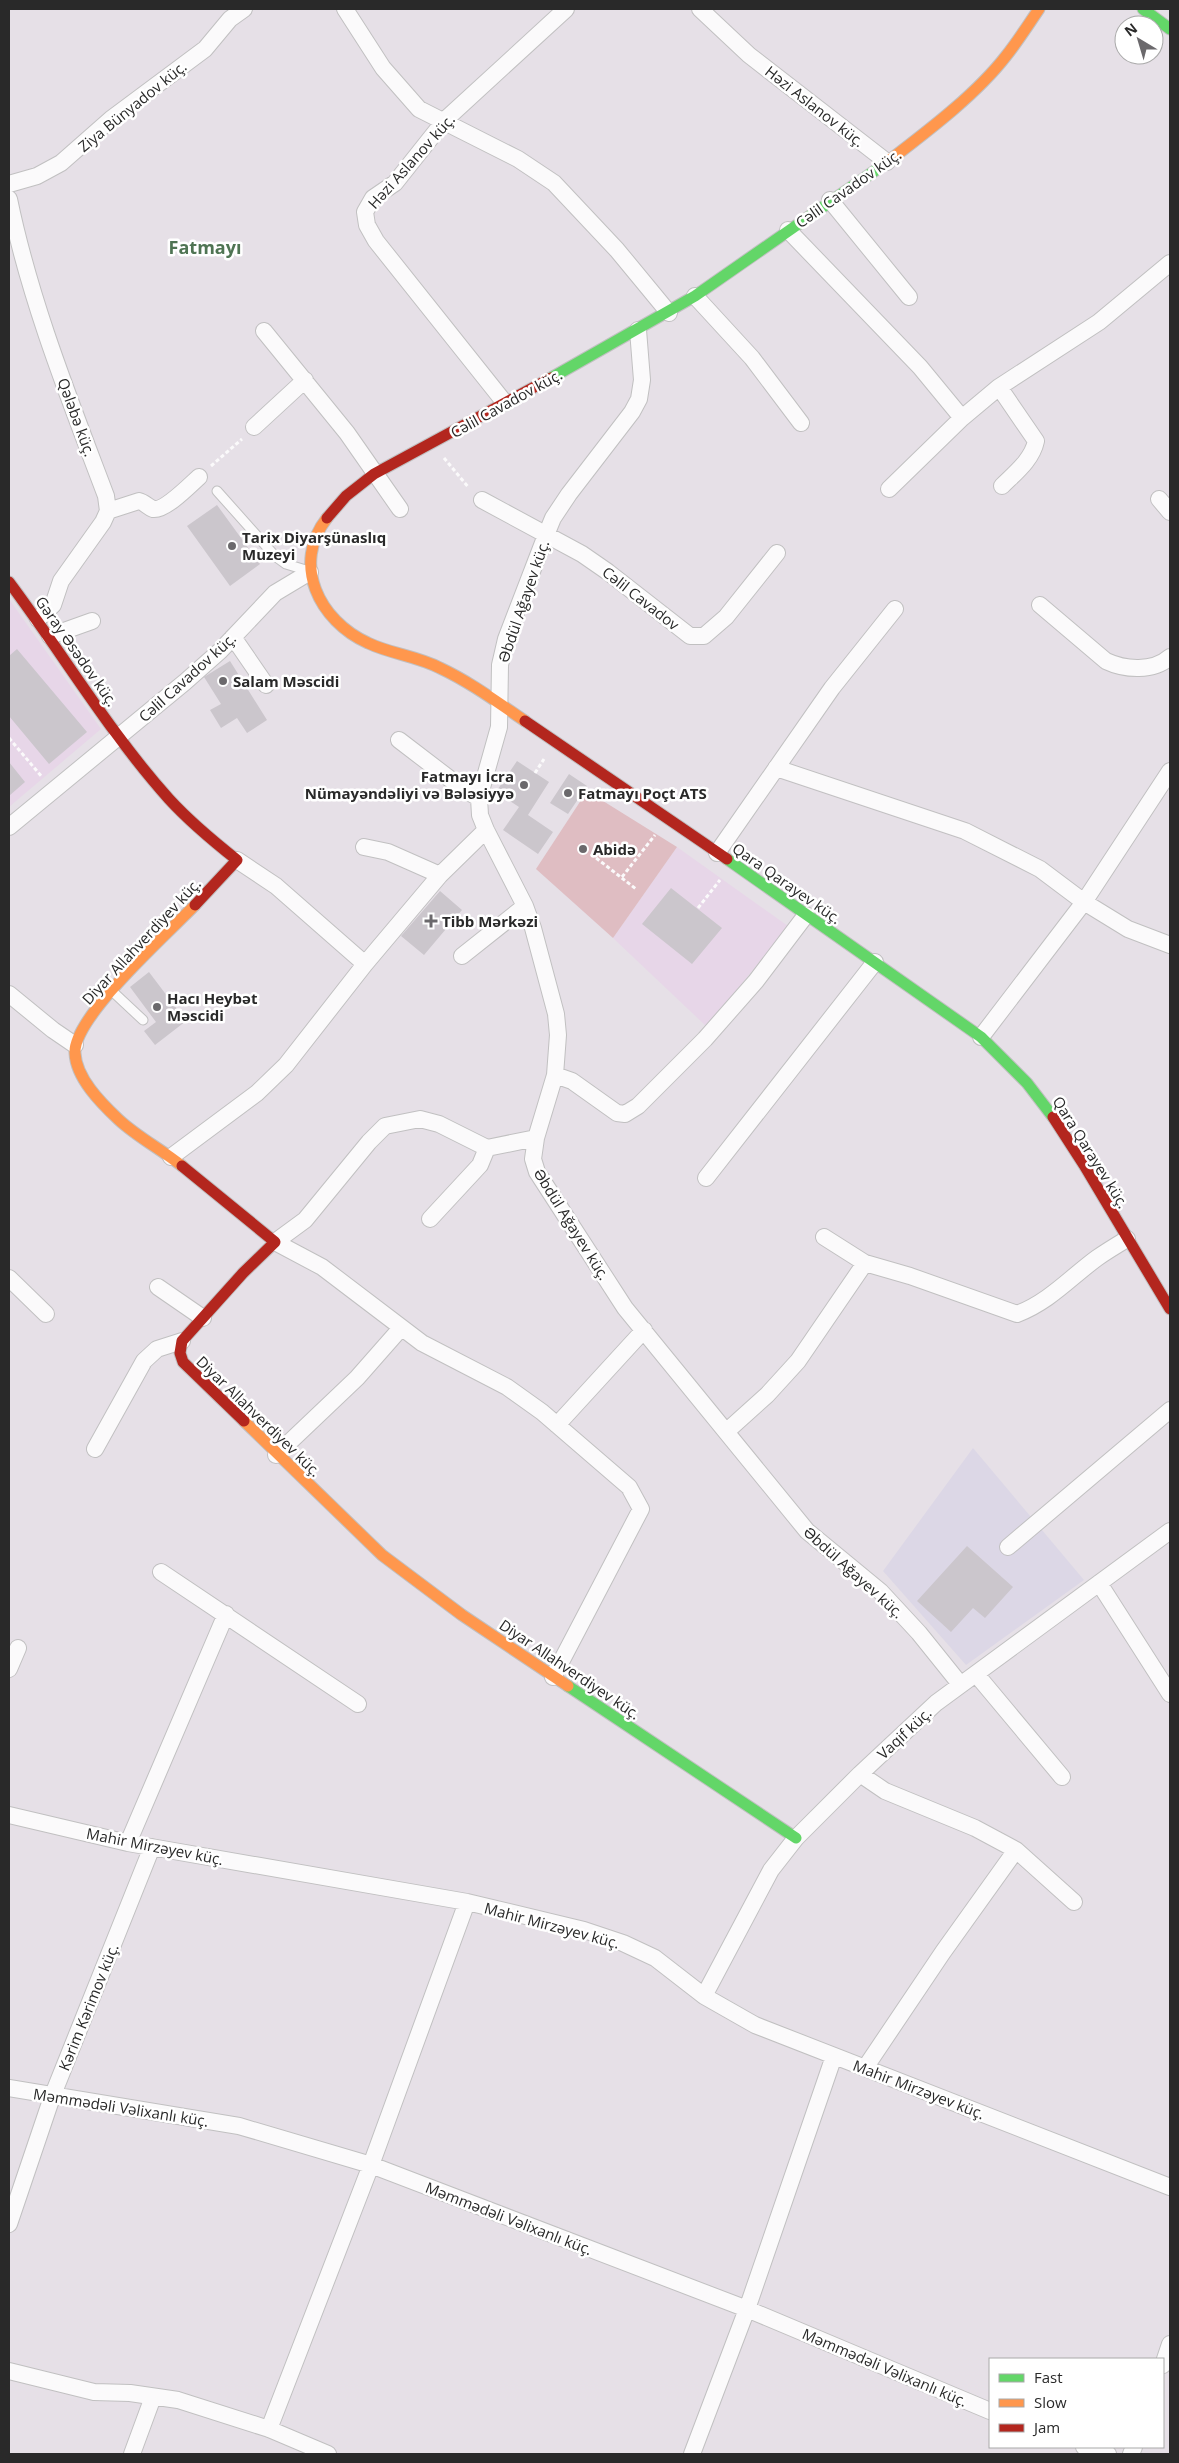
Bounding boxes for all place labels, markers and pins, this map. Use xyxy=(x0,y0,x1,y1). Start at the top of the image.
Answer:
place label: Tarix Diyarşünaslıq Muzeyi xyxy=(242,527,386,564)
marker: Tarix Diyarşünaslıq Muzeyi xyxy=(226,540,238,552)
place label: Salam Məscidi xyxy=(233,671,339,691)
marker: Salam Məscidi xyxy=(217,675,229,687)
place label: Fatmayı İcra Nümayəndəliyi və Bələsiyyə xyxy=(305,766,514,803)
marker: Fatmayı İcra Nümayəndəliyi və Bələsiyyə xyxy=(518,779,530,791)
place label: Fatmayı Poçt ATS xyxy=(578,783,707,803)
marker: Fatmayı Poçt ATS xyxy=(562,787,574,799)
place label: Abidə xyxy=(593,839,636,859)
marker: Abidə xyxy=(577,843,589,855)
place label: Tibb Mərkəzi xyxy=(442,911,538,931)
marker: Tibb Mərkəzi xyxy=(424,914,438,928)
place label: Hacı Heybət Məscidi xyxy=(167,988,258,1025)
marker: Hacı Heybət Məscidi xyxy=(151,1001,163,1013)

